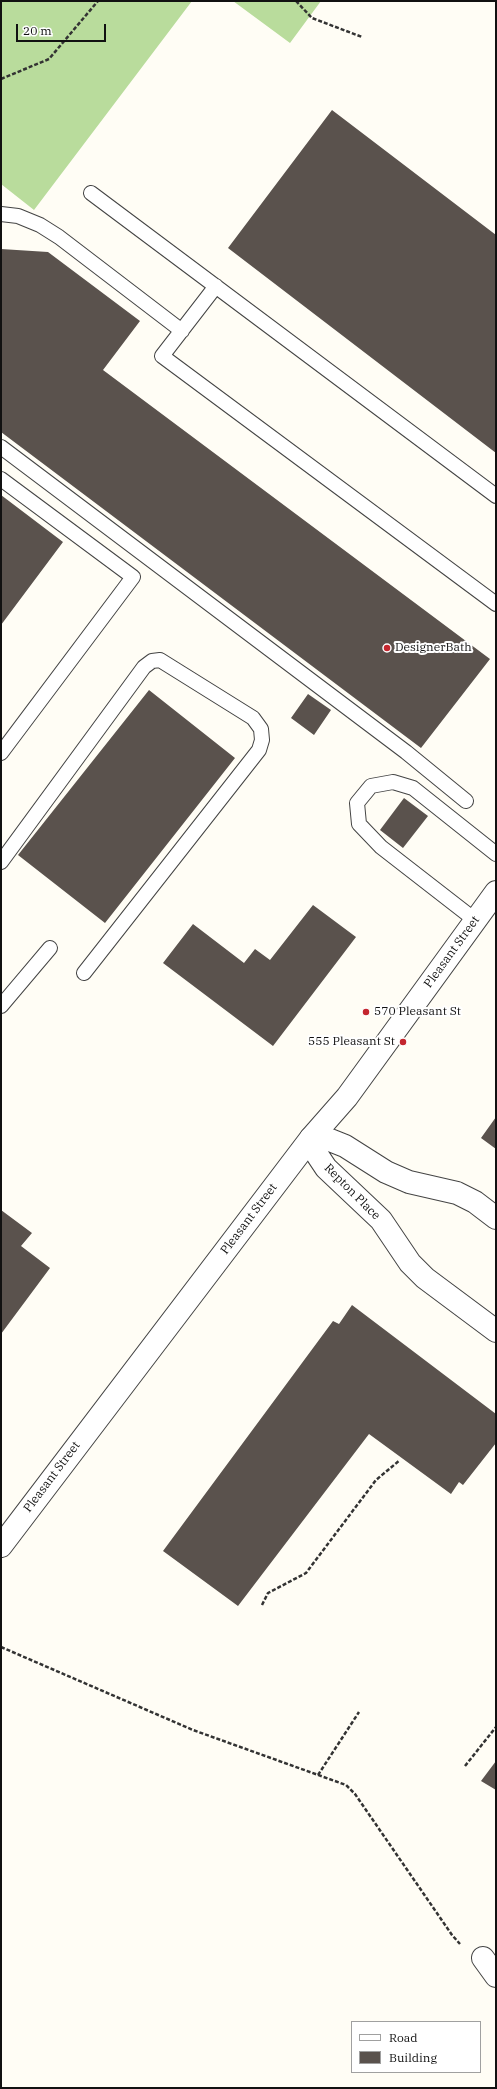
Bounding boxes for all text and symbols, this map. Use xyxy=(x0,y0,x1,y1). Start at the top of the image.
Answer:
scale bar xyxy=(18,16,108,42)
text: 20 m xyxy=(23,23,52,38)
place label: DesignerBath xyxy=(395,641,472,655)
marker: DesignerBath xyxy=(382,643,392,653)
street label: Pleasant Street xyxy=(421,913,483,991)
place label: 570 Pleasant St xyxy=(374,1005,461,1019)
marker: 570 Pleasant St xyxy=(361,1007,371,1017)
place label: 555 Pleasant St xyxy=(308,1035,395,1049)
marker: 555 Pleasant St xyxy=(398,1037,408,1047)
street label: Repton Place xyxy=(321,1161,383,1223)
street label: Pleasant Street xyxy=(218,1181,280,1257)
street label: Pleasant Street xyxy=(21,1439,83,1515)
legend xyxy=(351,2021,481,2073)
text: Road xyxy=(389,2030,418,2045)
text: Building xyxy=(389,2050,437,2065)

